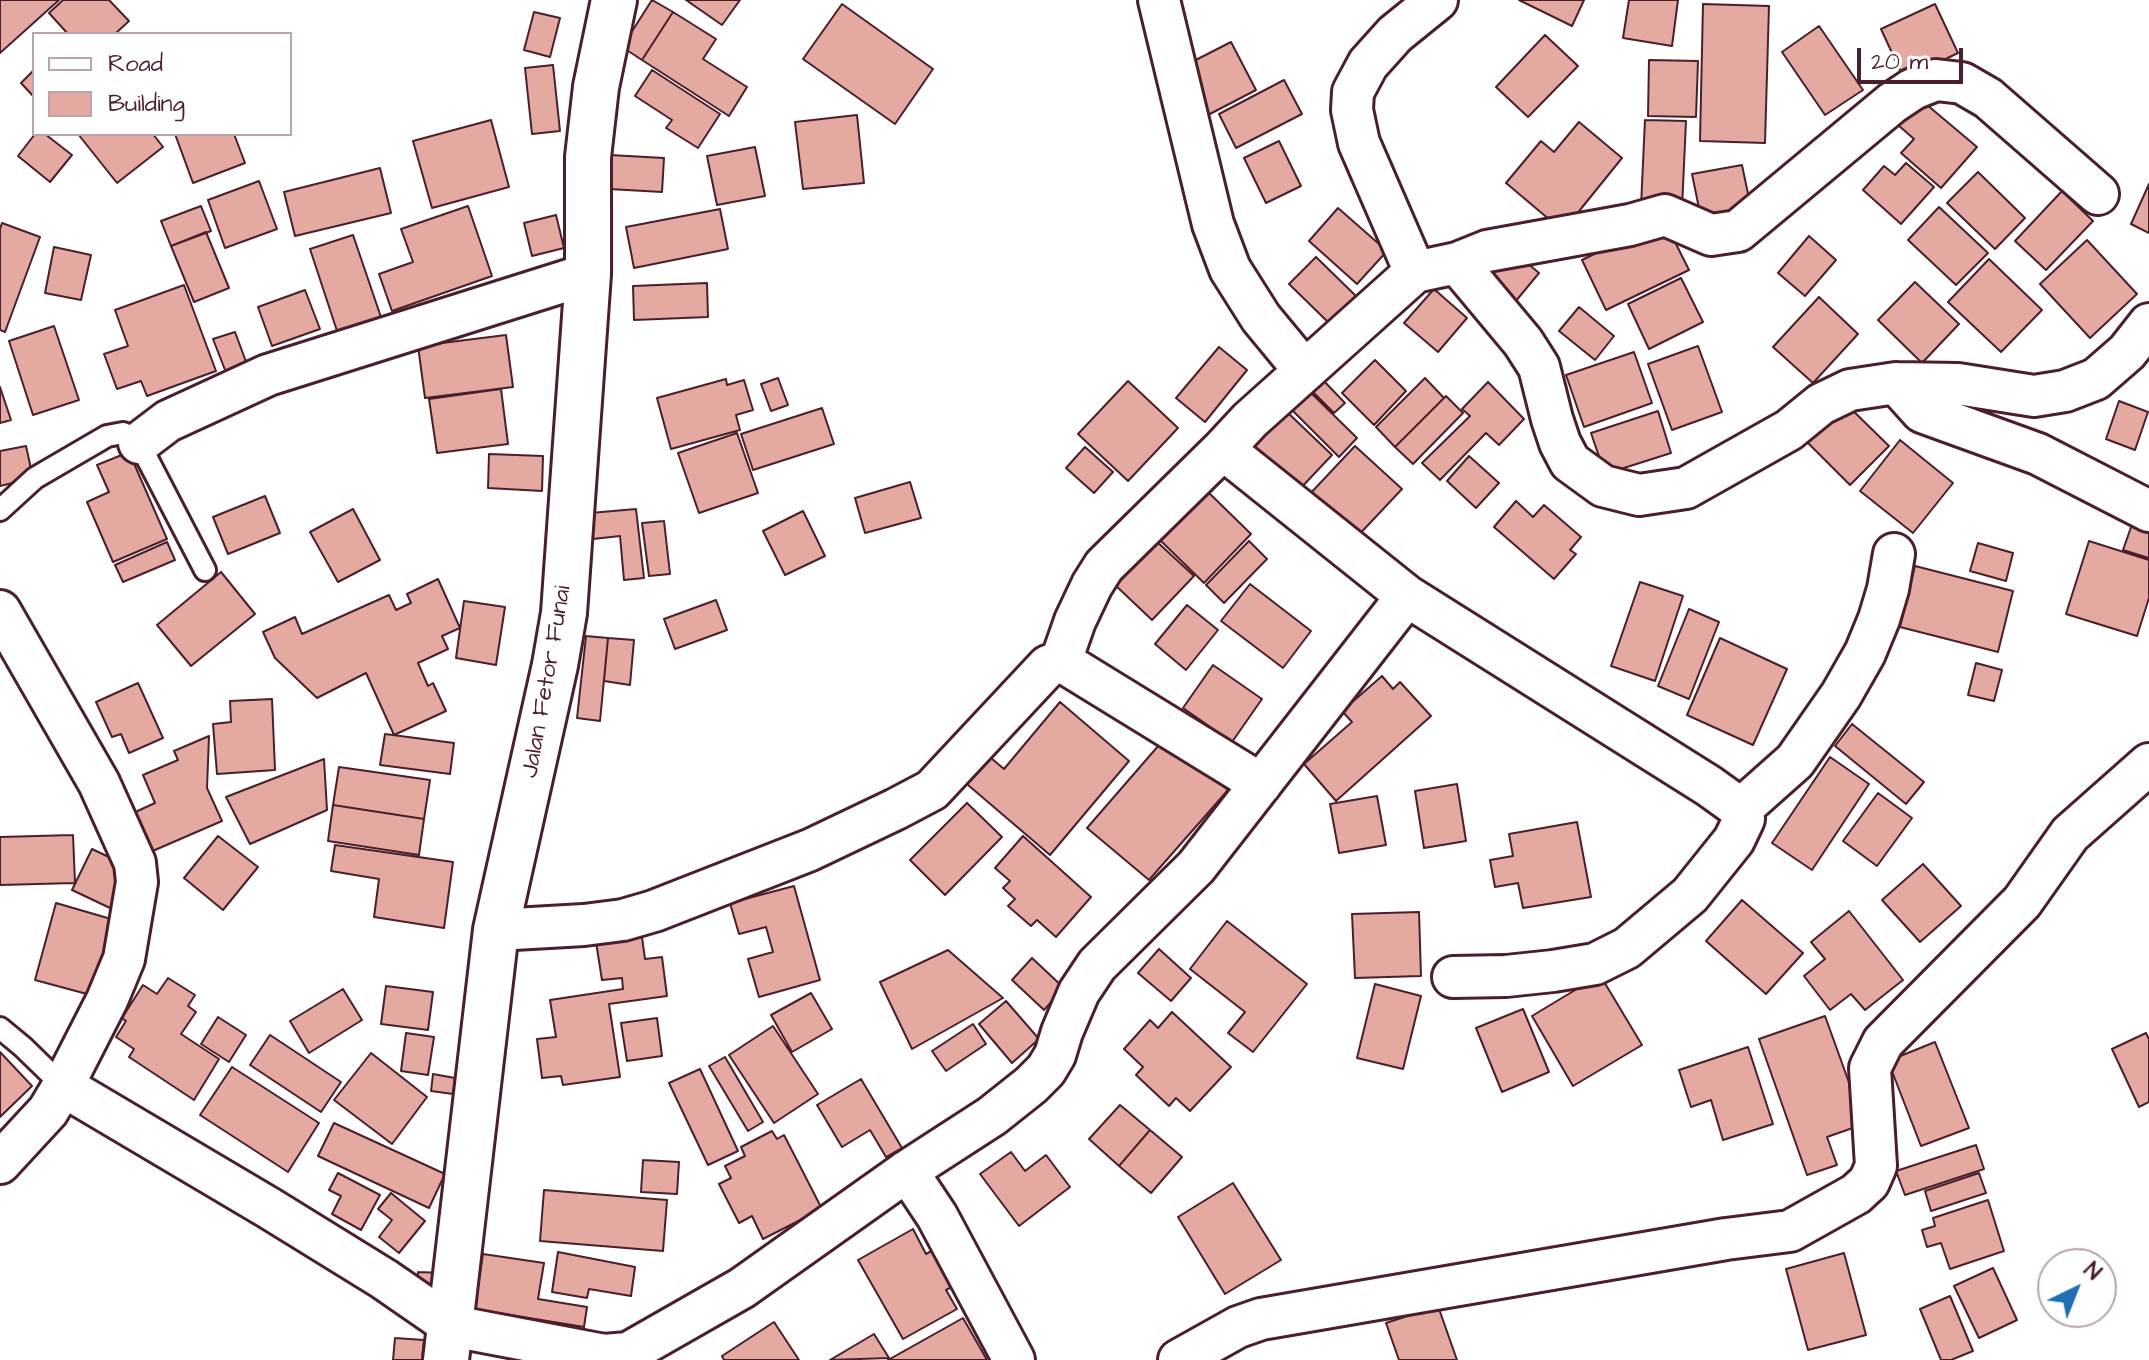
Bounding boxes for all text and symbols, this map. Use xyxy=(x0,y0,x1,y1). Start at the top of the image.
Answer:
legend xyxy=(32,32,292,136)
scale bar xyxy=(1861,32,1967,82)
text: 20 m xyxy=(1871,45,1928,79)
text: Road xyxy=(108,47,163,81)
text: Building xyxy=(108,87,185,121)
street label: Jalan Fetor Funai xyxy=(517,584,579,780)
north arrow xyxy=(2037,1248,2117,1328)
text: N xyxy=(2077,1255,2108,1288)

